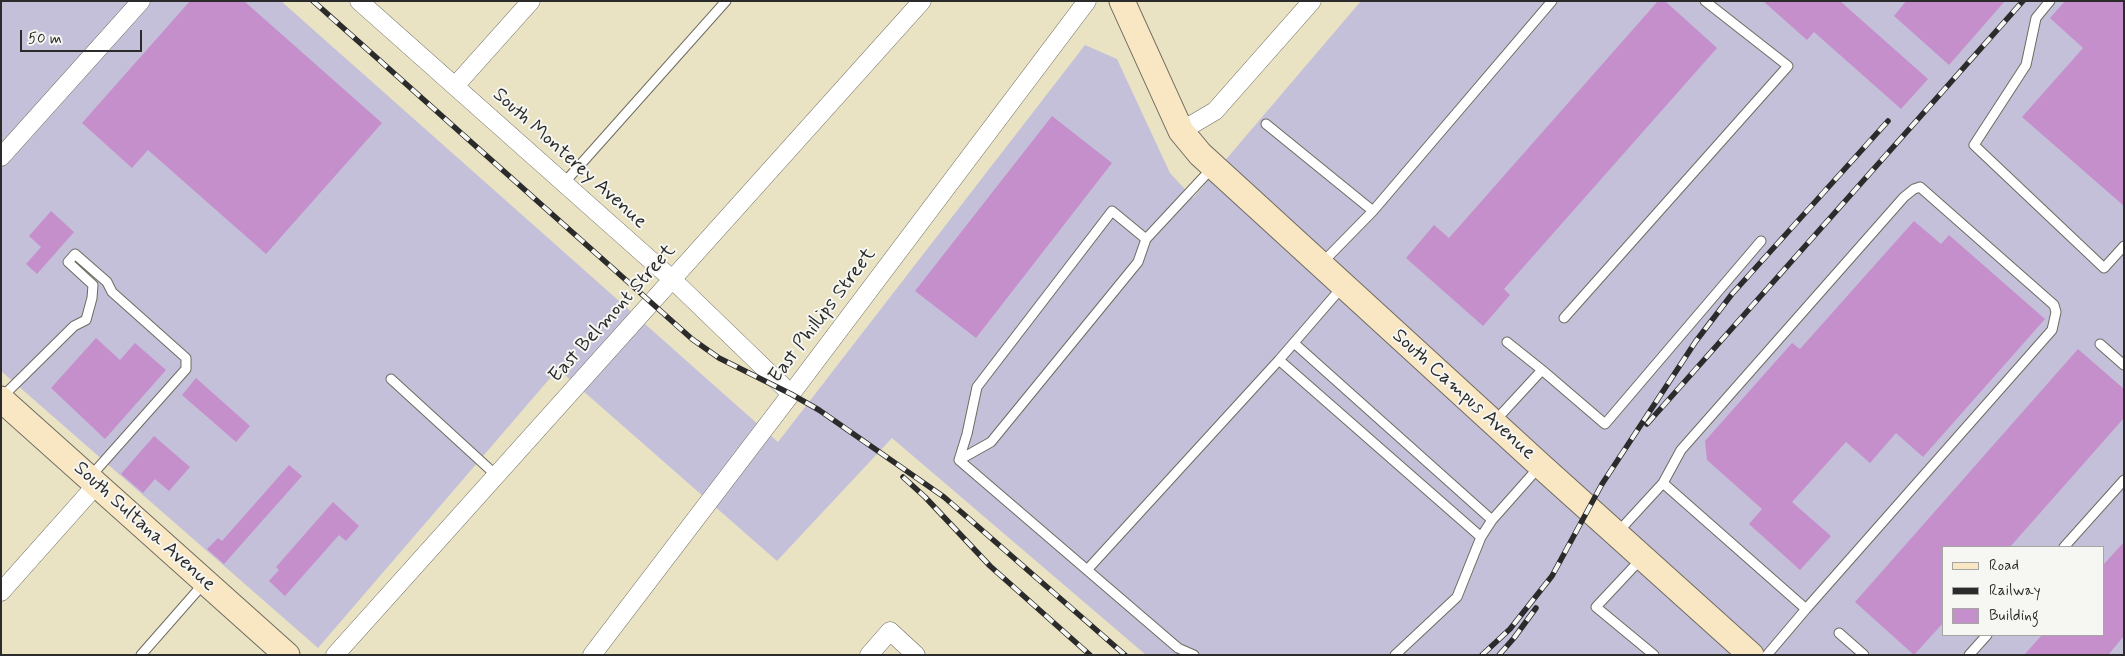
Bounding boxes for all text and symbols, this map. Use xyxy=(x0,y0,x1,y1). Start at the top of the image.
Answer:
scale bar xyxy=(22,20,145,52)
text: 50 m xyxy=(28,29,62,49)
street label: South Monterey Avenue xyxy=(487,83,651,235)
street label: East Belmont Street xyxy=(544,240,682,388)
street label: East Phillips Street xyxy=(764,244,882,388)
street label: South Campus Avenue xyxy=(1386,324,1540,466)
street label: South Sultana Avenue xyxy=(68,457,220,597)
legend xyxy=(1942,546,2105,636)
text: Road xyxy=(1989,556,2019,576)
text: Railway xyxy=(1989,581,2041,601)
text: Building xyxy=(1989,606,2039,626)

